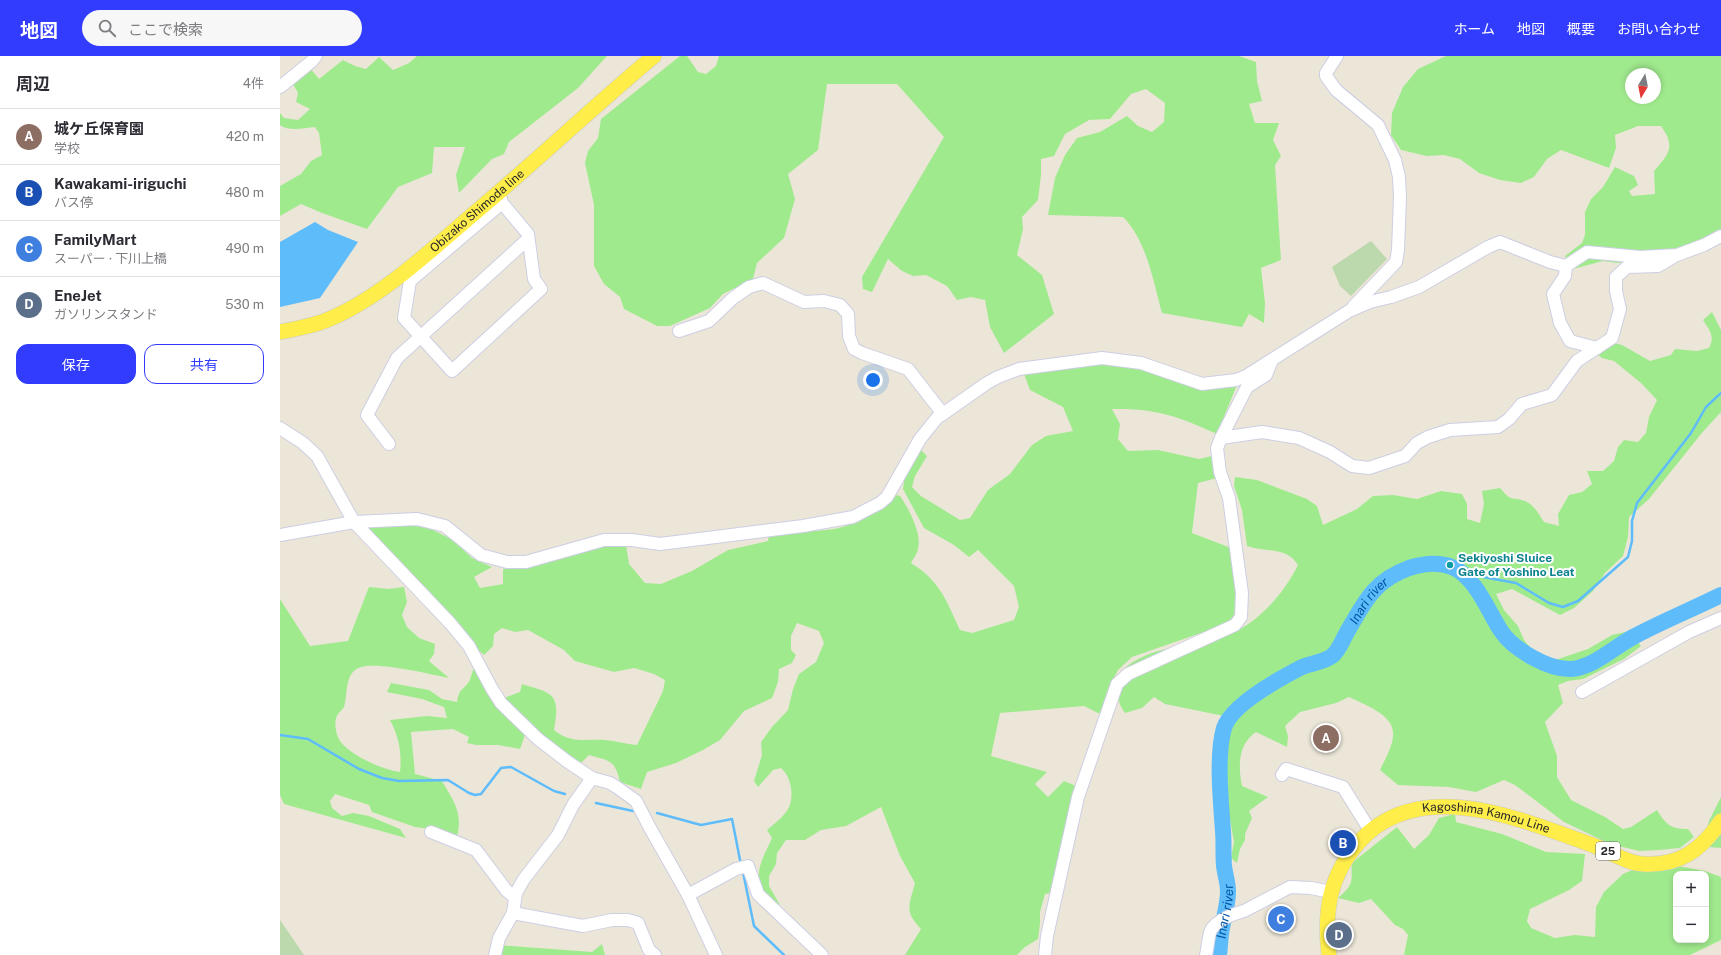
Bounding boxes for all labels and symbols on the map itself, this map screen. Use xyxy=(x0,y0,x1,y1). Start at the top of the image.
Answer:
north arrow xyxy=(1625,68,1661,104)
street label: Obizako Shimoda line xyxy=(427,166,527,255)
your location xyxy=(863,370,883,390)
place label: Sekiyoshi Sluice Gate of Yoshino Leat xyxy=(1458,551,1575,579)
marker: Sekiyoshi Sluice Gate of Yoshino Leat xyxy=(1445,560,1455,570)
water label: Inari river xyxy=(1346,574,1391,627)
pin: A xyxy=(1313,723,1339,753)
street label: Kagoshima Kamou Line xyxy=(1421,800,1552,836)
pin: B xyxy=(1330,828,1356,858)
road number: 25 xyxy=(1596,842,1620,860)
water label: Inari river xyxy=(1213,883,1236,940)
pin: C xyxy=(1268,904,1294,934)
pin: D xyxy=(1326,920,1352,950)

